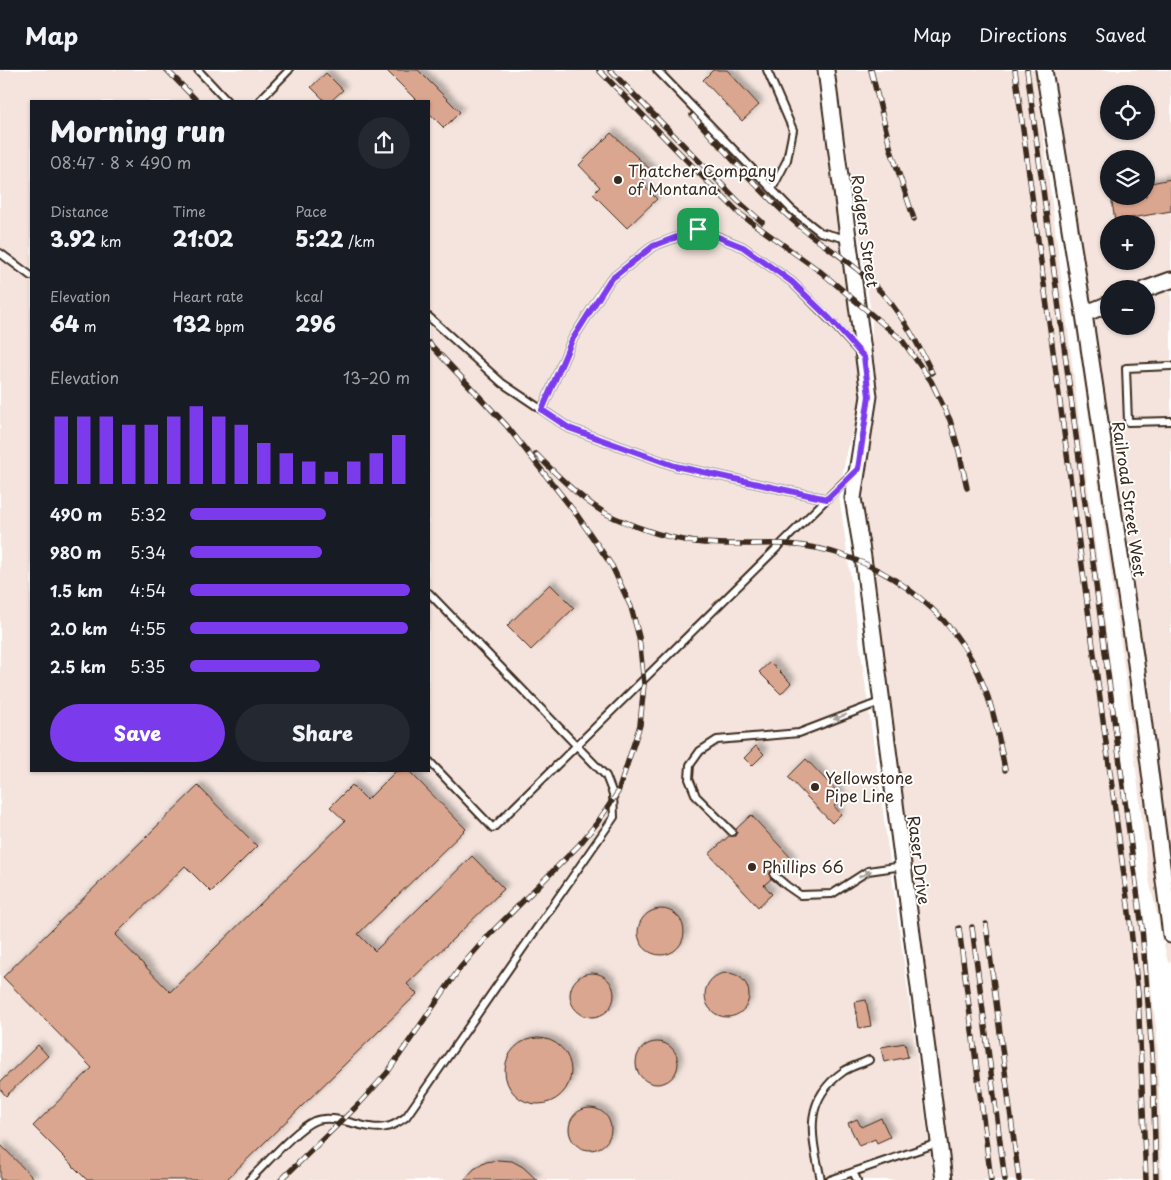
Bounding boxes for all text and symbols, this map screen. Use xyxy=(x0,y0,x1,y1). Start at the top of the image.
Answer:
text: Map xyxy=(25,17,78,53)
text: Map xyxy=(913,21,951,48)
text: Directions xyxy=(979,21,1067,48)
text: Saved xyxy=(1095,21,1146,48)
map controls xyxy=(1100,85,1155,335)
button: locate xyxy=(1100,85,1155,140)
text: Morning run xyxy=(50,109,226,152)
button: share xyxy=(358,117,410,169)
text: 08:47 · 8 × 490 m xyxy=(50,150,191,174)
button: layers xyxy=(1100,150,1155,205)
place label: Thatcher Company of Montana xyxy=(628,158,777,200)
street label: Rodgers Street xyxy=(846,173,886,289)
marker: Thatcher Company of Montana xyxy=(612,174,624,186)
text: Distance xyxy=(50,201,109,222)
text: Time xyxy=(173,201,206,222)
text: Pace xyxy=(295,201,327,222)
pin xyxy=(677,208,719,250)
icon: arrive xyxy=(684,215,712,243)
button: + xyxy=(1100,215,1155,270)
text: 3.92 xyxy=(50,222,96,254)
text: 21:02 xyxy=(173,222,234,254)
text: 5:22 xyxy=(295,222,344,254)
text: km xyxy=(96,231,122,252)
text: /km xyxy=(344,231,375,252)
button: − xyxy=(1100,280,1155,335)
text: Elevation xyxy=(50,286,110,307)
text: Heart rate xyxy=(173,286,243,307)
text: kcal xyxy=(295,286,323,307)
text: 64 xyxy=(50,307,79,339)
text: 132 xyxy=(173,307,211,339)
text: 296 xyxy=(295,307,336,339)
text: m xyxy=(79,316,97,337)
text: bpm xyxy=(211,316,245,337)
text: Elevation xyxy=(50,365,119,389)
text: 13–20 m xyxy=(343,365,410,389)
street label: Railroad Street West xyxy=(1107,419,1153,578)
text: 490 m xyxy=(50,502,102,526)
text: 5:32 xyxy=(130,502,166,526)
text: 980 m xyxy=(50,540,102,564)
text: 5:34 xyxy=(130,540,166,564)
text: 1.5 km xyxy=(50,578,103,602)
text: 4:54 xyxy=(130,578,166,602)
text: 2.0 km xyxy=(50,616,107,640)
text: 4:55 xyxy=(130,616,166,640)
text: 2.5 km xyxy=(50,654,106,678)
text: 5:35 xyxy=(130,654,165,678)
button: Save xyxy=(50,704,225,762)
button: Share xyxy=(235,704,410,762)
one-way arrow xyxy=(833,714,847,722)
place label: Yellowstone Pipe Line xyxy=(825,765,913,807)
marker: Yellowstone Pipe Line xyxy=(809,781,821,793)
street label: Raser Drive xyxy=(903,814,937,906)
place label: Phillips 66 xyxy=(762,854,844,878)
marker: Phillips 66 xyxy=(746,861,758,873)
one-way arrow xyxy=(858,870,872,878)

